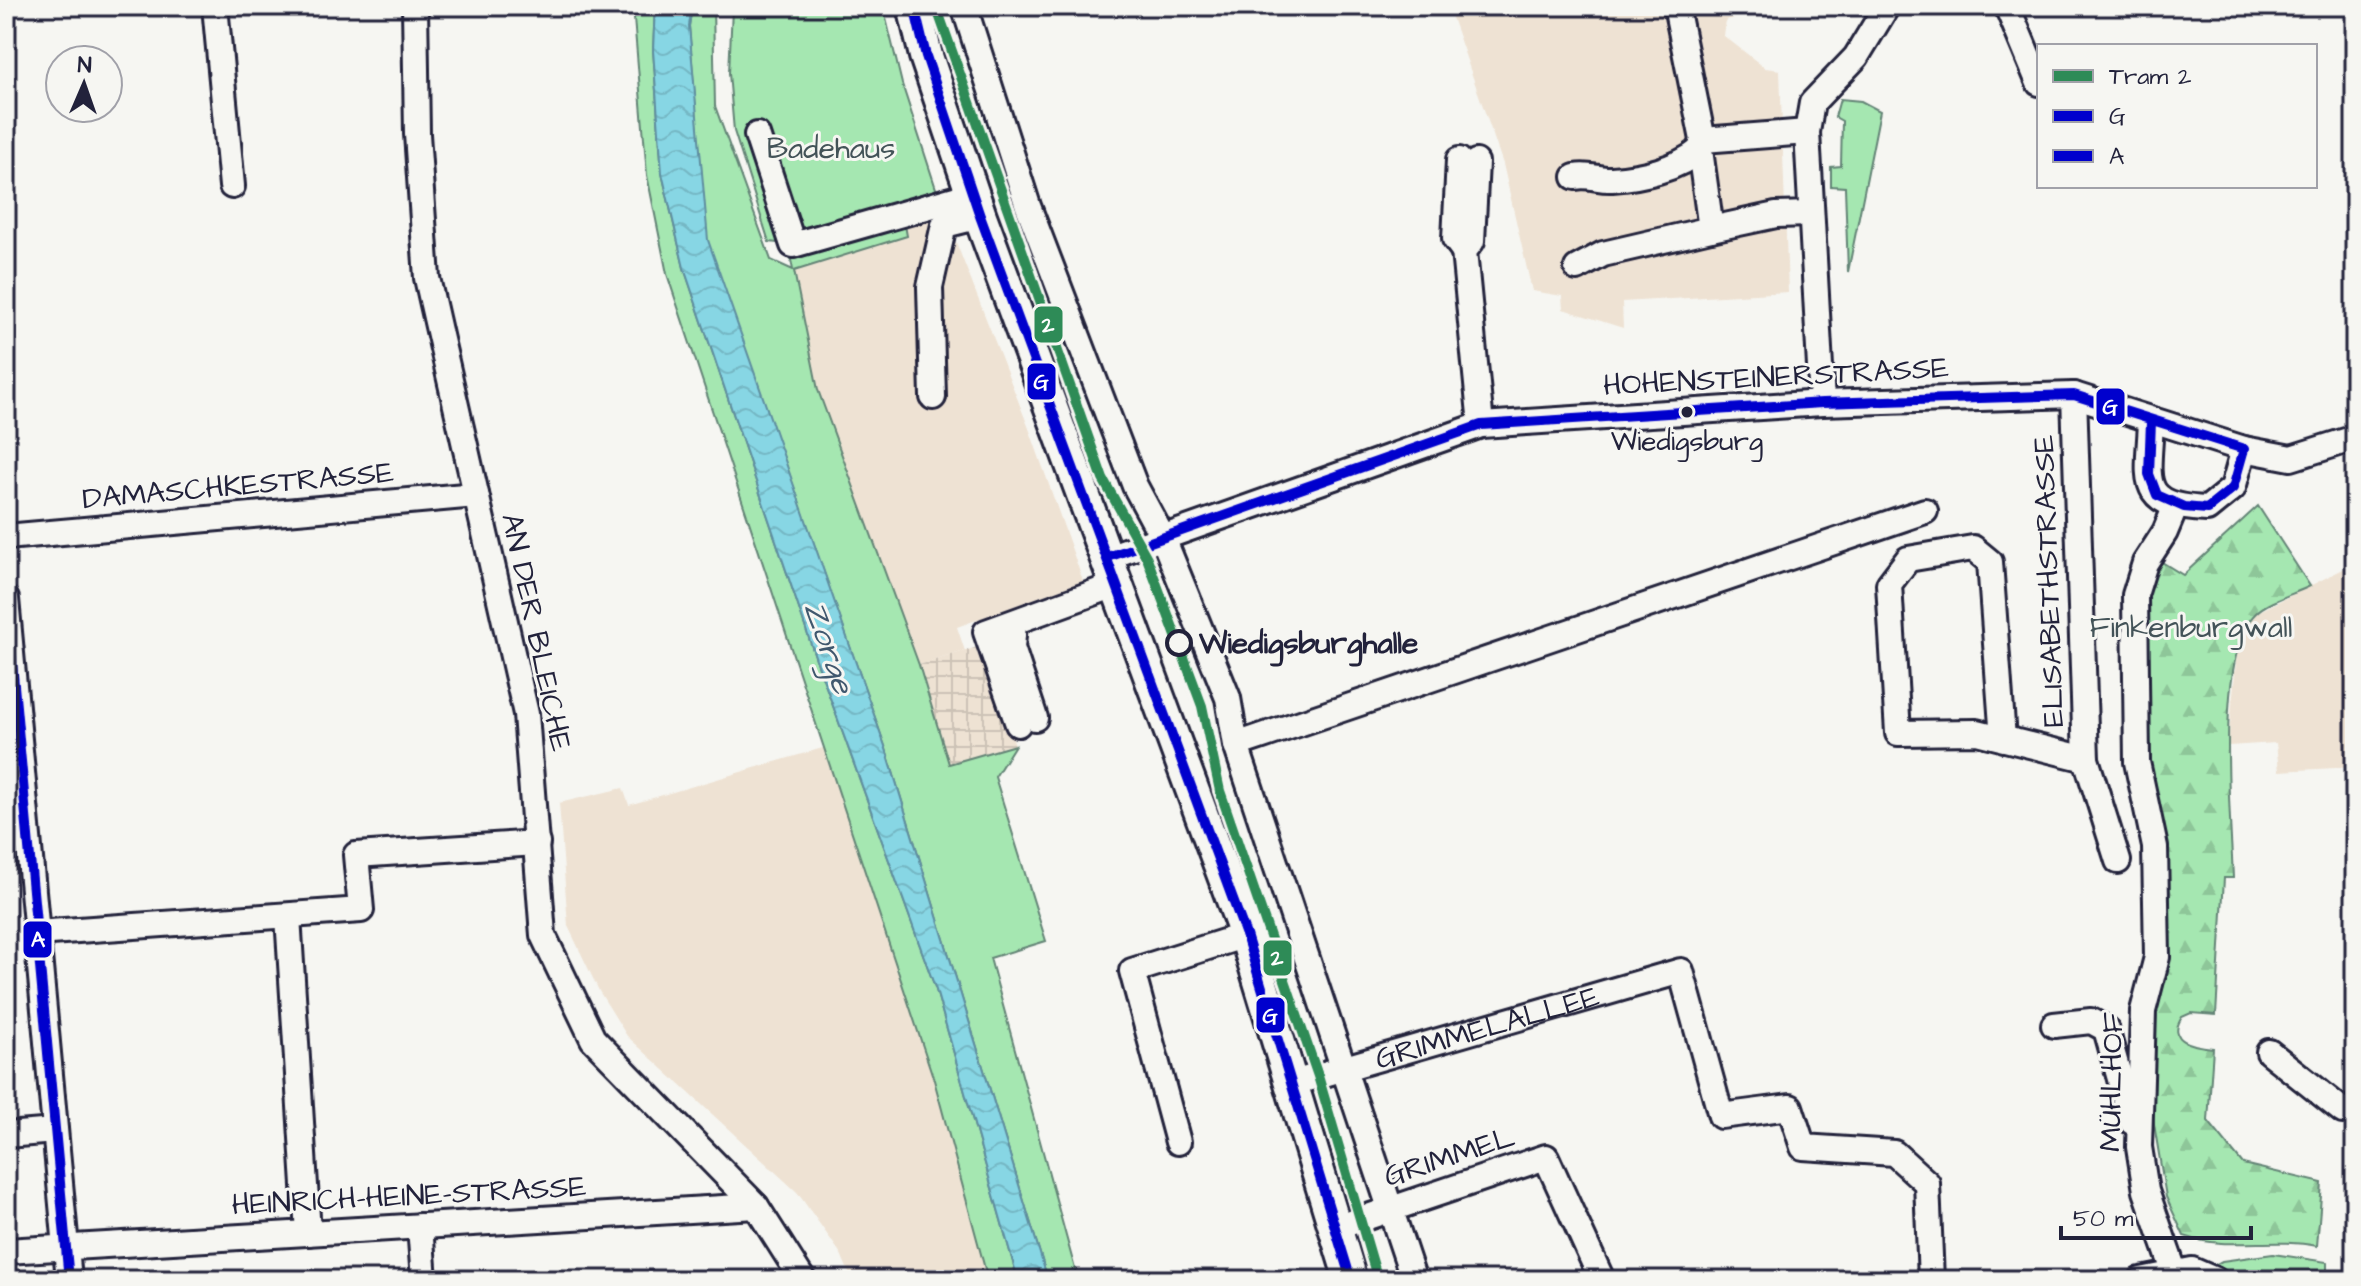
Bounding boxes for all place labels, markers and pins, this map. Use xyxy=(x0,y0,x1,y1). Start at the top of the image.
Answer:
marker: Wiedigsburg xyxy=(1679,404,1695,420)
place label: Wiedigsburg xyxy=(1611,422,1763,462)
place label: Wiedigsburghalle xyxy=(1198,623,1418,667)
marker: Wiedigsburghalle xyxy=(1166,630,1192,656)

